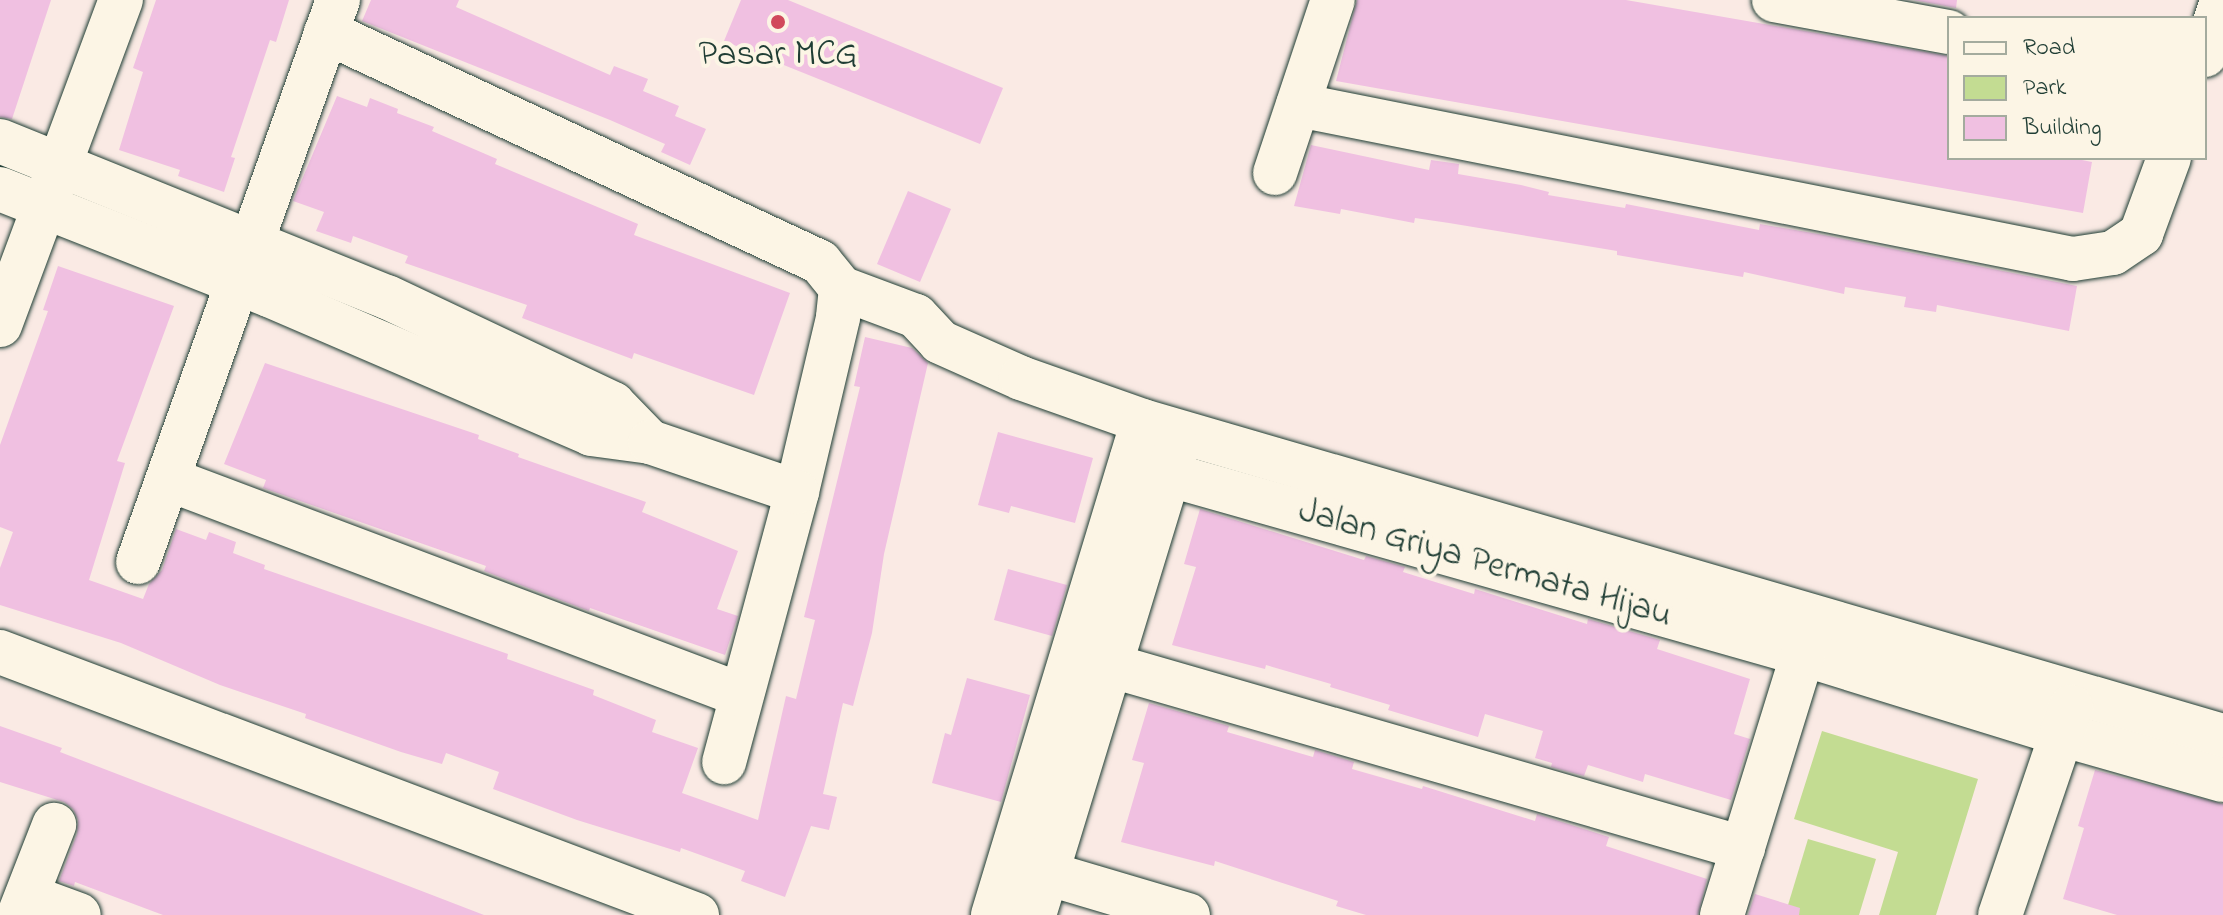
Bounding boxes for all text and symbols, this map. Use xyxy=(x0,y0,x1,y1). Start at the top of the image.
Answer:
marker: Pasar MCG xyxy=(769,13,787,31)
legend xyxy=(1947,16,2207,160)
text: Road xyxy=(2023,31,2075,66)
place label: Pasar MCG xyxy=(698,34,858,78)
text: Park xyxy=(2023,71,2066,106)
text: Building xyxy=(2023,111,2102,146)
street label: Jalan Griya Permata Hijau xyxy=(1293,490,1677,638)

